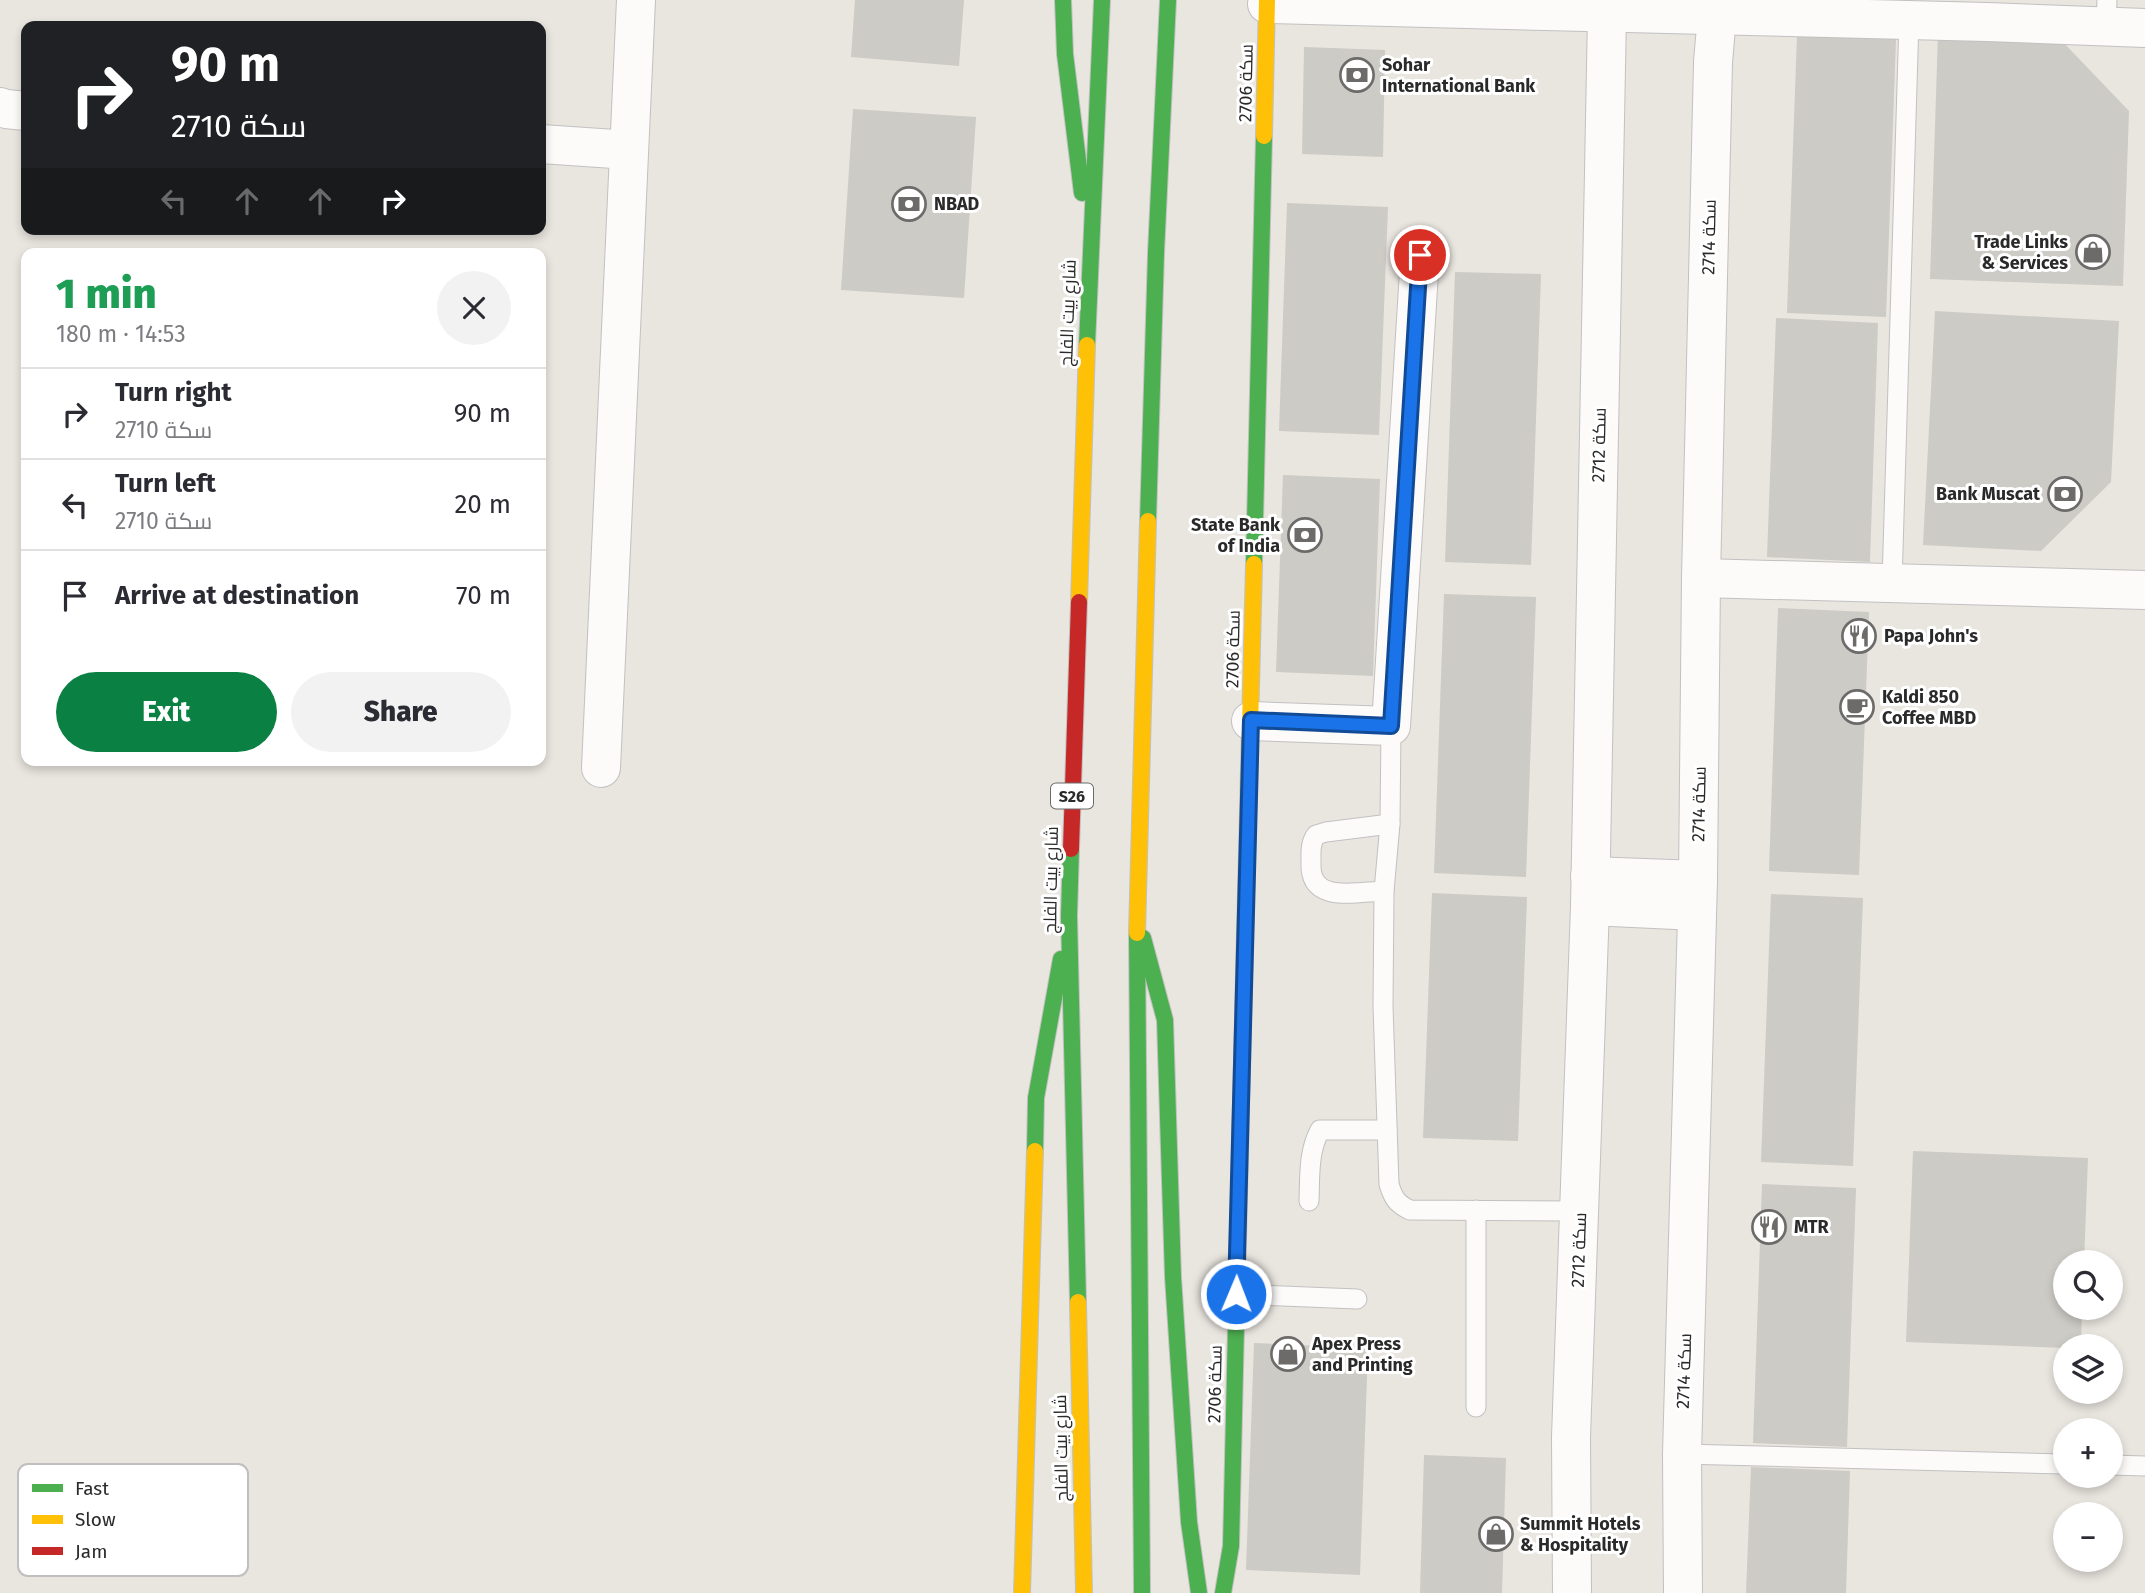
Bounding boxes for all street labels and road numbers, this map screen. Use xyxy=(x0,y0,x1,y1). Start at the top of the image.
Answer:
street label: سكة 2706 xyxy=(1234,44,1258,122)
street label: سكة 2714 xyxy=(1697,199,1721,275)
street label: شارع بيت الفلج xyxy=(1055,259,1082,367)
street label: سكة 2712 xyxy=(1587,407,1611,483)
street label: سكة 2706 xyxy=(1221,610,1245,688)
street label: سكة 2714 xyxy=(1687,766,1711,842)
road number: S26 xyxy=(1051,783,1093,808)
street label: شارع بيت الفلج xyxy=(1039,826,1064,934)
street label: سكة 2712 xyxy=(1567,1212,1591,1288)
street label: سكة 2714 xyxy=(1672,1333,1696,1409)
street label: سكة 2706 xyxy=(1203,1345,1227,1423)
street label: شارع بيت الفلج xyxy=(1049,1394,1074,1502)

